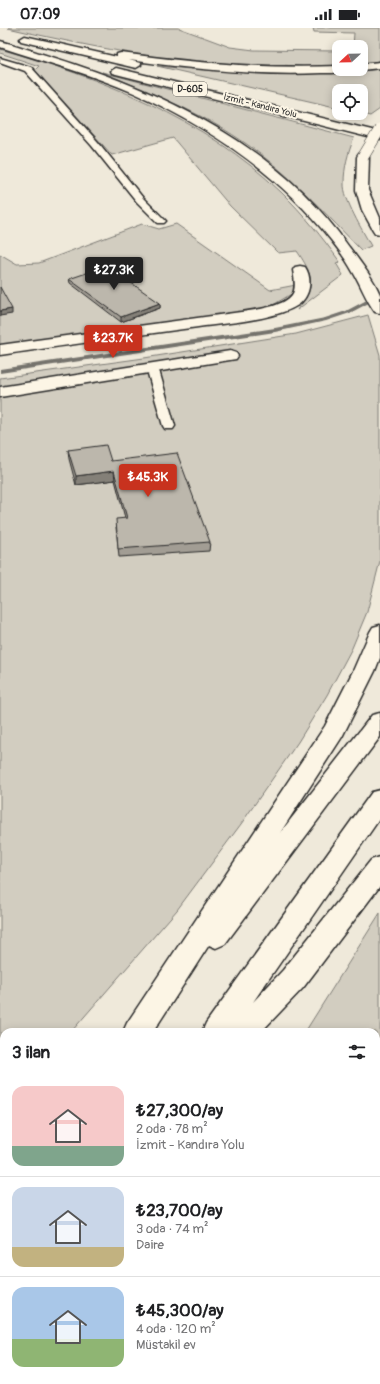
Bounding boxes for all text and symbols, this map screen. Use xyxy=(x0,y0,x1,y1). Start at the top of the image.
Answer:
text: 07:09 xyxy=(20,5,60,24)
north arrow xyxy=(332,40,368,76)
map controls xyxy=(332,40,368,120)
road number: D-605 xyxy=(173,82,207,96)
button: locate xyxy=(332,84,368,120)
street label: İzmit - Kandıra Yolu xyxy=(222,92,298,121)
pin: ₺27.3K xyxy=(81,257,147,291)
text: ₺27.3K xyxy=(94,262,134,278)
pin: ₺23.7K xyxy=(80,325,146,359)
text: ₺23.7K xyxy=(93,330,133,346)
pin: ₺45.3K xyxy=(115,464,181,498)
text: ₺45.3K xyxy=(128,469,168,485)
icon: filters xyxy=(346,1041,368,1063)
text: 3 ilan xyxy=(12,1042,50,1063)
text: ₺27,300/ay xyxy=(136,1100,223,1121)
icon: home xyxy=(44,1102,92,1150)
text: 2 oda · 78 m² xyxy=(136,1121,208,1137)
text: İzmit - Kandıra Yolu xyxy=(136,1137,245,1153)
text: ₺23,700/ay xyxy=(136,1200,222,1221)
icon: home xyxy=(44,1203,92,1251)
text: 3 oda · 74 m² xyxy=(136,1221,209,1237)
text: Daire xyxy=(136,1237,164,1253)
text: ₺45,300/ay xyxy=(136,1300,224,1321)
icon: home xyxy=(44,1303,92,1351)
text: 4 oda · 120 m² xyxy=(136,1321,216,1337)
text: Müstakil ev xyxy=(136,1337,196,1353)

